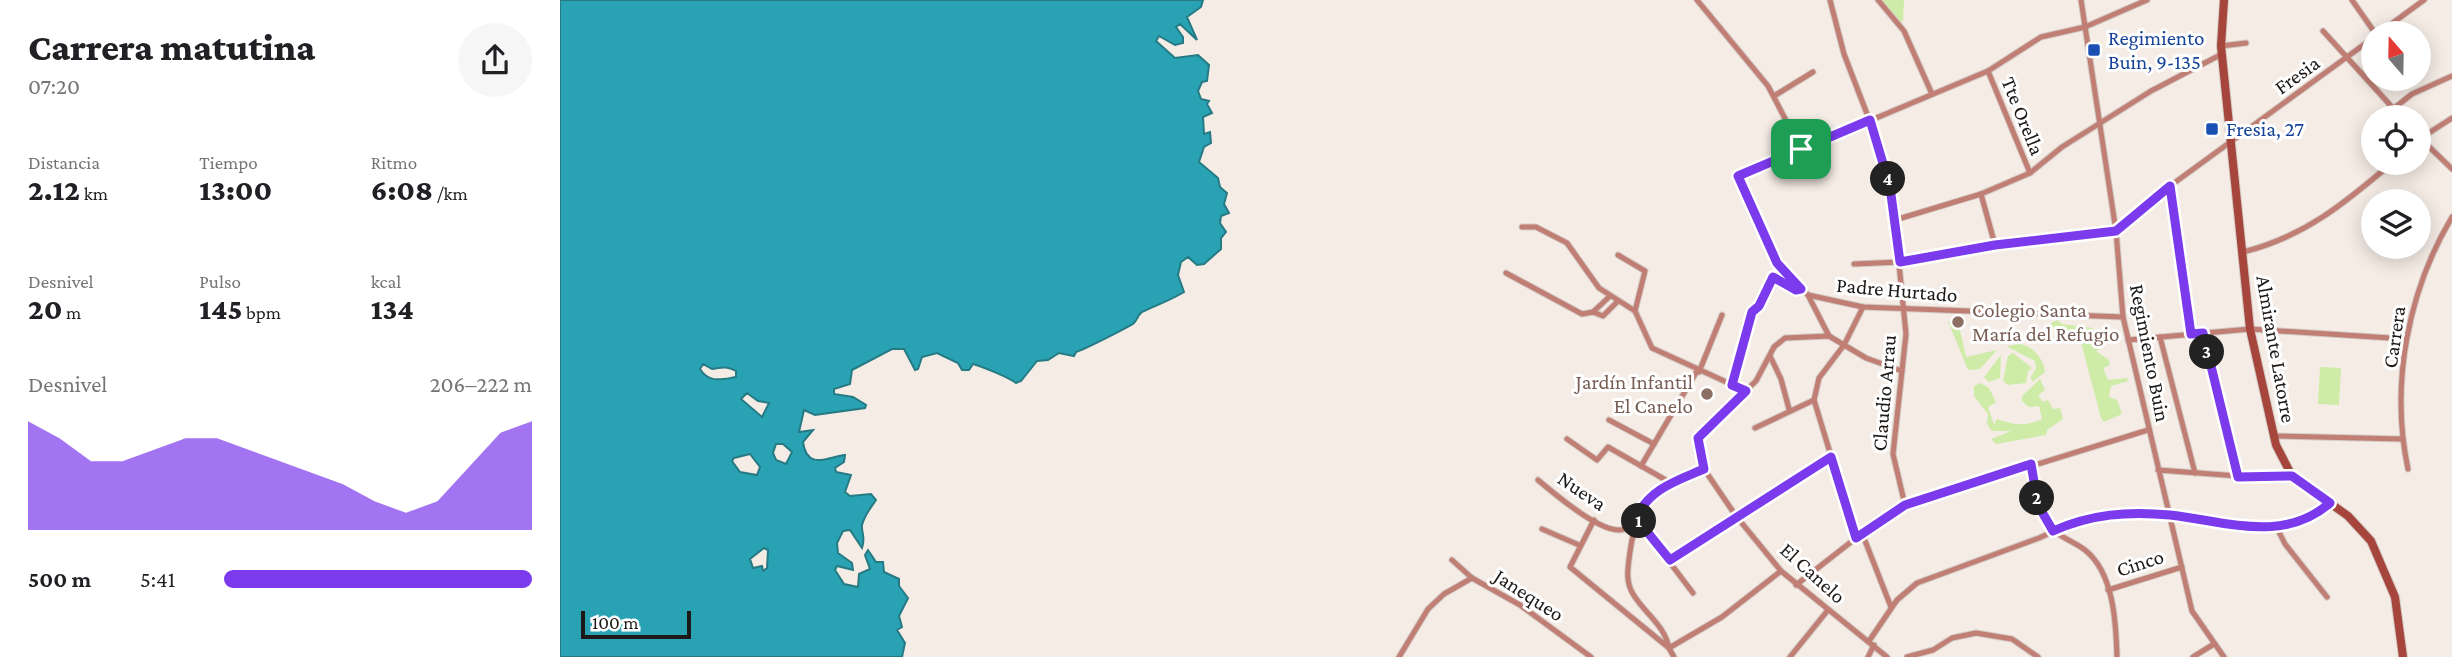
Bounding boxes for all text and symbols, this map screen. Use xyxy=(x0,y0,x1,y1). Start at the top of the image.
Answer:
north arrow xyxy=(2361,21,2431,91)
map controls xyxy=(2361,21,2431,259)
button: share xyxy=(458,23,532,97)
text: Carrera matutina xyxy=(28,26,315,68)
place label: Regimiento Buin, 9-135 xyxy=(2108,26,2204,74)
marker: Regimiento Buin, 9-135 xyxy=(2086,42,2102,58)
street label: Fresia xyxy=(2270,50,2324,99)
text: 07:20 xyxy=(28,73,80,99)
street label: Tte Orella xyxy=(1996,73,2050,159)
button: locate xyxy=(2361,105,2431,175)
place label: Fresia, 27 xyxy=(2226,117,2304,141)
pin xyxy=(1771,119,1831,179)
marker: Fresia, 27 xyxy=(2204,121,2220,137)
icon: arrive xyxy=(1782,130,1820,168)
text: Distancia xyxy=(28,152,100,173)
text: Tiempo xyxy=(199,152,258,173)
text: Ritmo xyxy=(371,152,417,173)
pin: 4 xyxy=(1870,162,1906,196)
text: 4 xyxy=(1882,168,1893,189)
text: 2.12 xyxy=(28,173,80,206)
text: 13:00 xyxy=(199,173,272,206)
text: 6:08 xyxy=(371,173,433,206)
text: km xyxy=(80,183,108,204)
text: /km xyxy=(433,183,468,204)
button: layers xyxy=(2361,189,2431,259)
text: Desnivel xyxy=(28,271,94,292)
text: Pulso xyxy=(199,271,241,292)
text: kcal xyxy=(371,271,401,292)
street label: Padre Hurtado xyxy=(1835,273,1959,307)
street label: Almirante Latorre xyxy=(2251,274,2301,424)
street label: Regimiento Buin xyxy=(2125,282,2175,424)
text: 20 xyxy=(28,292,62,325)
text: 145 xyxy=(199,292,242,325)
text: 134 xyxy=(371,292,414,325)
place label: Colegio Santa María del Refugio xyxy=(1972,298,2120,346)
text: m xyxy=(62,302,81,323)
text: bpm xyxy=(242,302,281,323)
street label: Carrera xyxy=(2378,304,2410,370)
marker: Colegio Santa María del Refugio xyxy=(1950,314,1966,330)
street label: Claudio Arrau xyxy=(1867,334,1901,452)
pin: 3 xyxy=(2190,334,2224,370)
text: 3 xyxy=(2202,341,2211,362)
place label: Jardín Infantil El Canelo xyxy=(1573,370,1693,418)
text: Desnivel xyxy=(28,371,107,397)
text: 206–222 m xyxy=(430,371,532,397)
marker: Jardín Infantil El Canelo xyxy=(1699,386,1715,402)
street label: Nueva xyxy=(1553,466,1611,516)
pin: 2 xyxy=(2020,480,2054,516)
text: 2 xyxy=(2032,487,2041,508)
pin: 1 xyxy=(1622,504,1656,538)
text: 1 xyxy=(1635,510,1642,531)
street label: El Canelo xyxy=(1776,538,1850,608)
street label: Cinco xyxy=(2113,544,2167,582)
street label: Janequeo xyxy=(1488,563,1568,626)
text: 500 m xyxy=(28,566,91,592)
text: 5:41 xyxy=(140,566,176,592)
scale bar xyxy=(581,608,691,640)
text: 100 m xyxy=(592,612,639,633)

